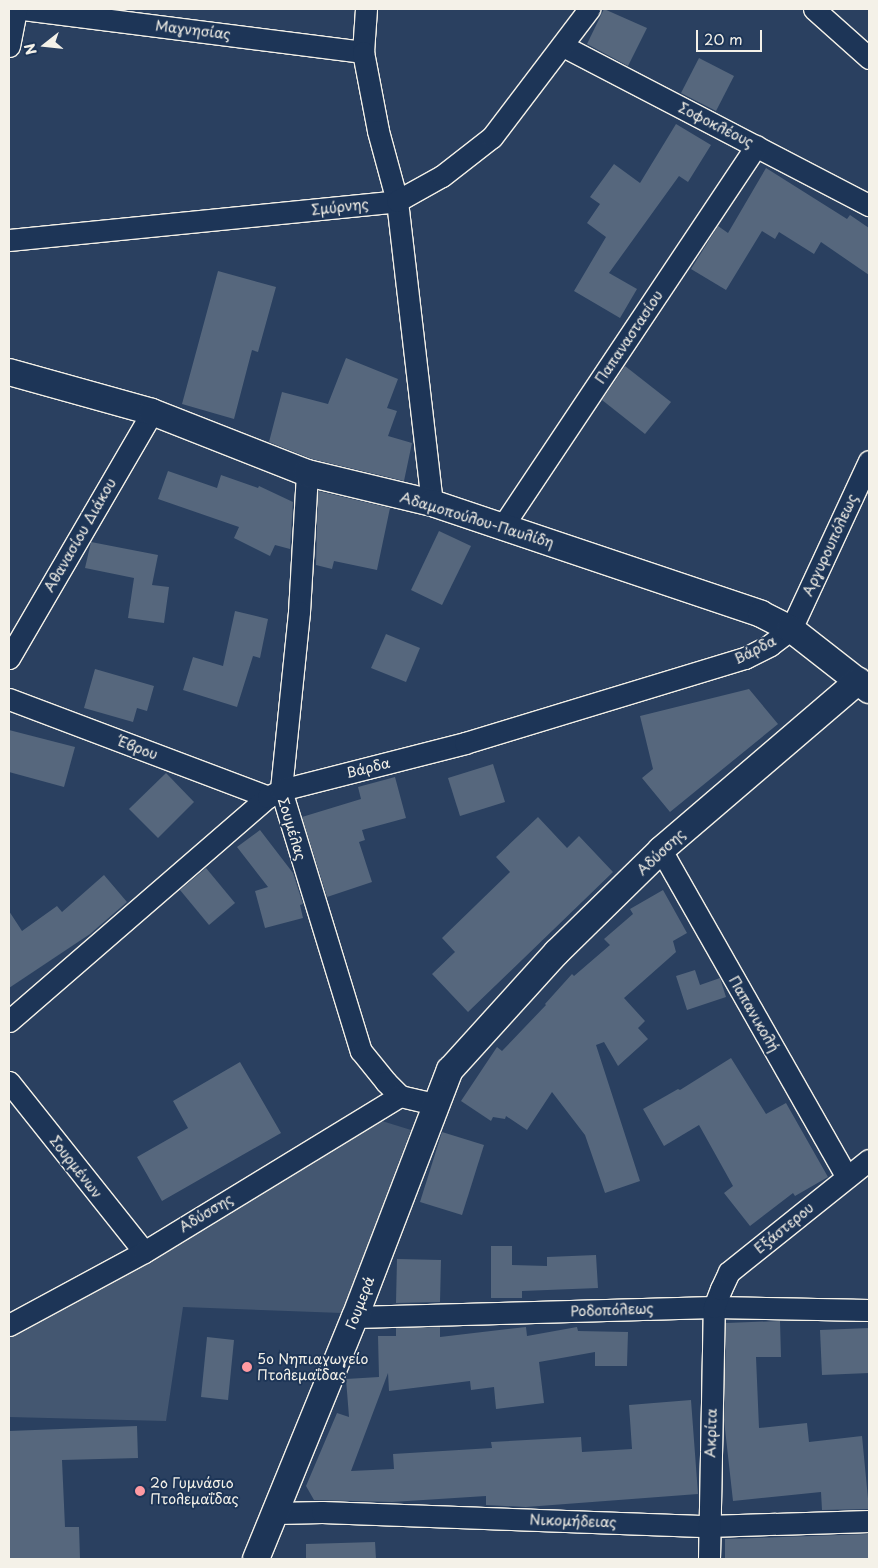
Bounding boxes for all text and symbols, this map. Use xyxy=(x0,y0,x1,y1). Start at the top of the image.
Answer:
street label: Μαγνησίας xyxy=(154,17,232,43)
north arrow xyxy=(20,20,70,70)
scale bar xyxy=(698,20,764,52)
text: 20 m xyxy=(704,27,743,50)
text: N xyxy=(18,41,42,57)
street label: Σοφοκλέους xyxy=(676,99,756,151)
street label: Σμύρνης xyxy=(310,196,370,218)
street label: Παπαναστασίου xyxy=(592,287,666,387)
street label: Αθανασίου Διάκου xyxy=(41,475,119,595)
street label: Αδαμοπούλου-Παυλίδη xyxy=(398,489,556,551)
street label: Αργυρουπόλεως xyxy=(799,491,861,599)
street label: Βάρδα xyxy=(731,632,779,668)
street label: Έβρου xyxy=(116,733,160,763)
street label: Βάρδα xyxy=(344,754,392,782)
street label: Σουμέλας xyxy=(275,796,309,862)
street label: Αδύσσης xyxy=(633,825,689,879)
street label: Παπανικολή xyxy=(725,973,783,1055)
street label: Σουρμένων xyxy=(46,1132,106,1202)
street label: Αδύσσης xyxy=(176,1190,236,1236)
street label: Εξάστερου xyxy=(751,1199,817,1257)
street label: Γουμερά xyxy=(342,1274,378,1332)
street label: Ροδοπόλεως xyxy=(570,1300,654,1320)
place label: 5ο Νηπιαγωγείο Πτολεμαΐδας xyxy=(257,1351,369,1384)
marker: 5ο Νηπιαγωγείο Πτολεμαΐδας xyxy=(241,1361,253,1373)
street label: Ακρίτα xyxy=(702,1408,720,1458)
place label: 2ο Γυμνάσιο Πτολεμαΐδας xyxy=(150,1475,239,1508)
marker: 2ο Γυμνάσιο Πτολεμαΐδας xyxy=(134,1485,146,1497)
street label: Νικομήδειας xyxy=(529,1511,617,1531)

